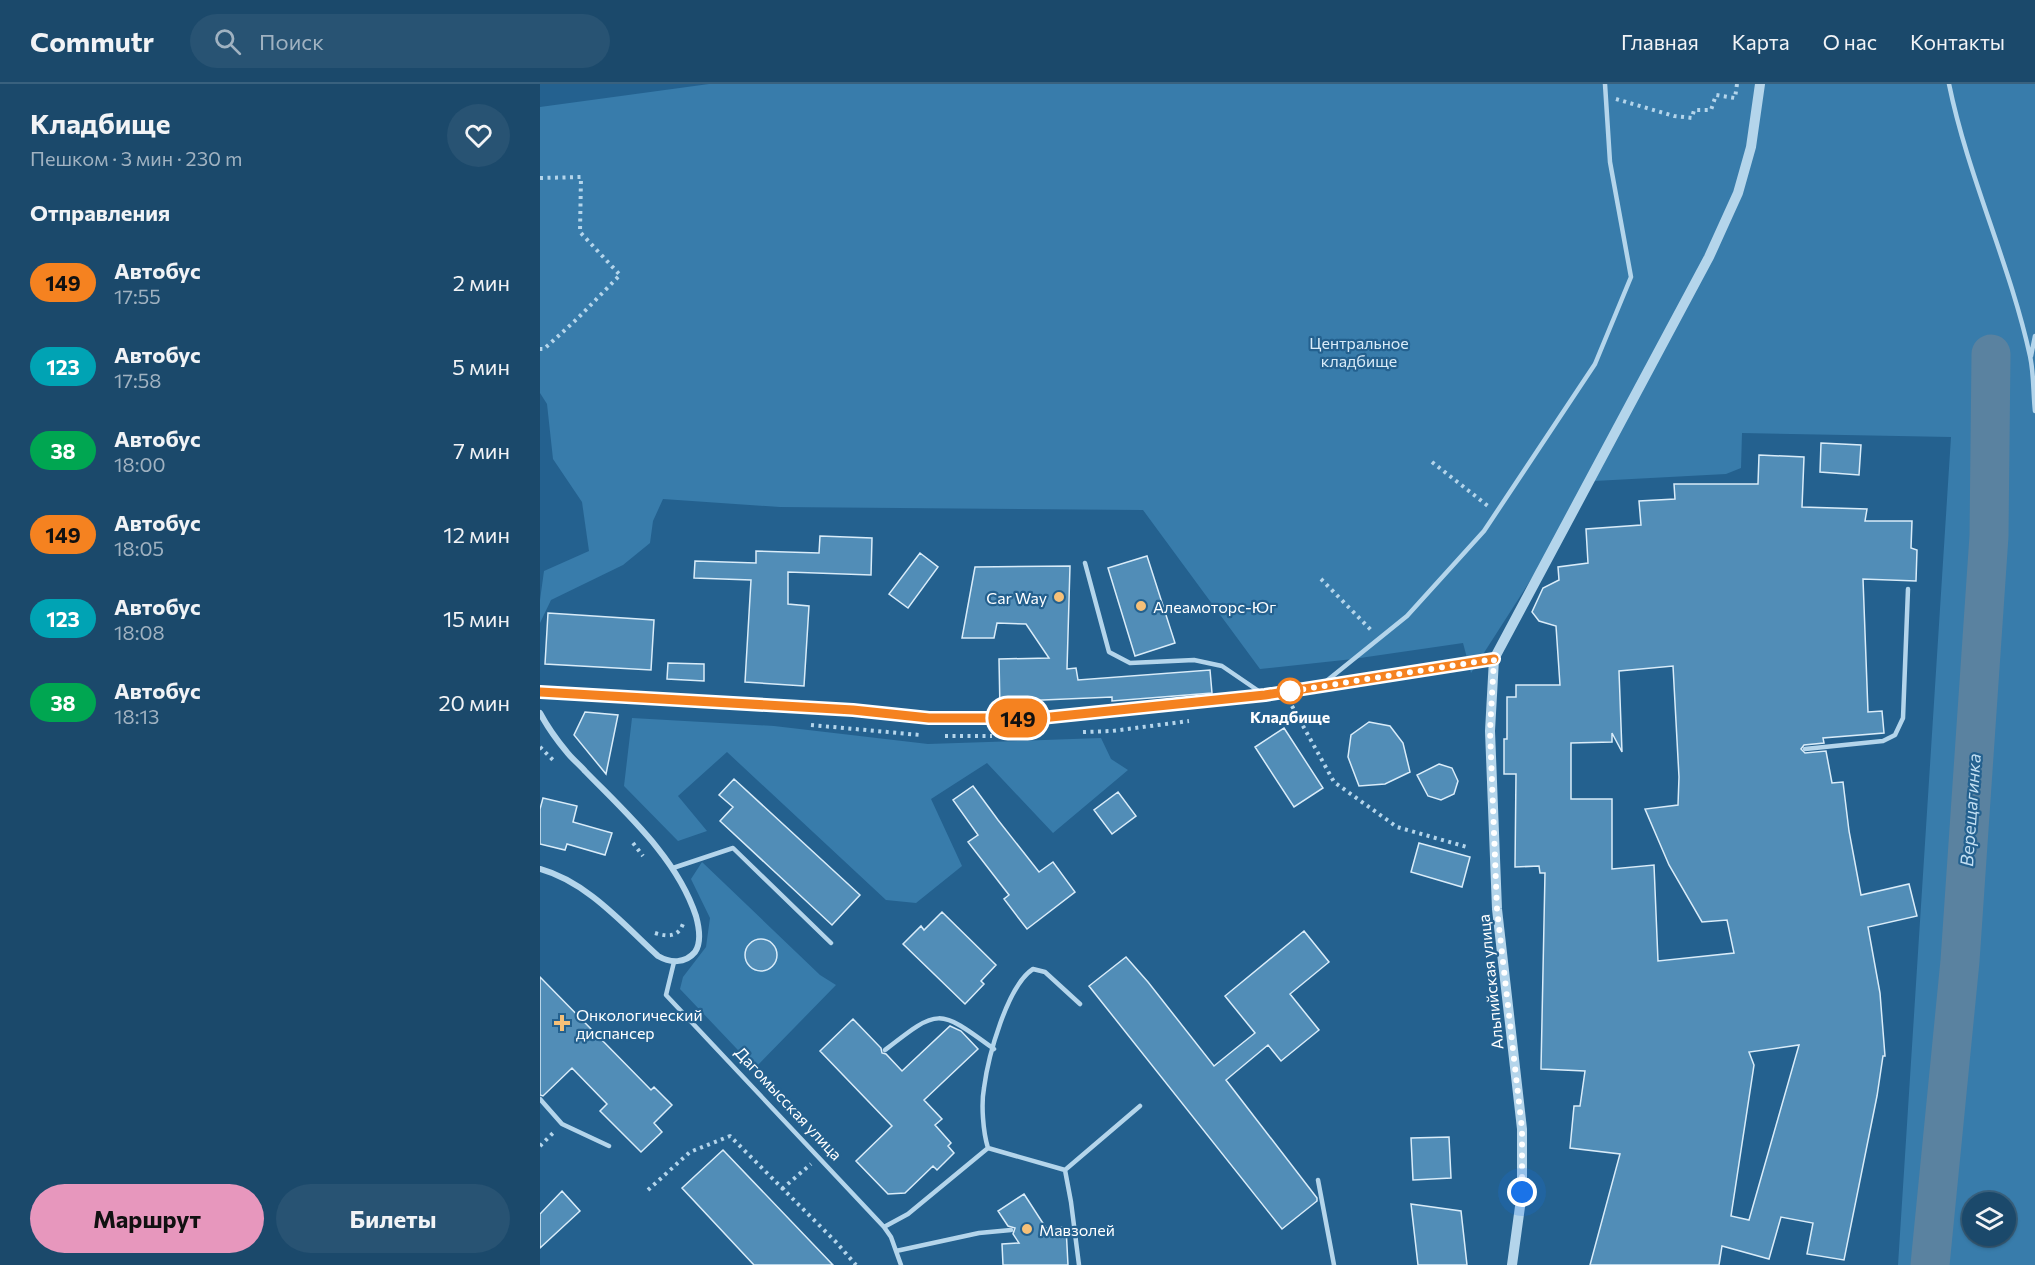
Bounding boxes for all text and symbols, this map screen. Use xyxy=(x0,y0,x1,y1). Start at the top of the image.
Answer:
search box xyxy=(190,14,610,68)
text: Commutr xyxy=(30,24,154,58)
icon: search xyxy=(211,25,244,58)
text: Поиск xyxy=(259,28,324,55)
text: Главная xyxy=(1621,29,1699,54)
text: Карта xyxy=(1732,29,1790,54)
text: О нас xyxy=(1823,29,1877,54)
text: Контакты xyxy=(1910,29,2005,54)
button: heart xyxy=(447,104,510,167)
text: Кладбище xyxy=(30,106,170,140)
text: Пешком · 3 мин · 230 m xyxy=(30,146,242,170)
text: Отправления xyxy=(30,199,170,226)
text: Автобус xyxy=(114,257,201,284)
text: 2 мин xyxy=(453,269,510,296)
text: 149 xyxy=(45,270,81,295)
text: 17:55 xyxy=(114,284,161,308)
park label: Центральное кладбище xyxy=(1309,333,1409,370)
text: Автобус xyxy=(114,341,201,368)
text: 5 мин xyxy=(452,353,510,380)
text: 123 xyxy=(46,354,80,379)
text: 17:58 xyxy=(114,368,161,392)
text: Автобус xyxy=(114,425,201,452)
text: 7 мин xyxy=(453,437,510,464)
text: 38 xyxy=(50,438,76,463)
text: 18:00 xyxy=(114,452,166,476)
text: Автобус xyxy=(114,509,201,536)
text: 12 мин xyxy=(443,521,510,548)
text: 149 xyxy=(45,522,81,547)
text: 18:05 xyxy=(114,536,164,560)
place label: Car Way xyxy=(986,588,1047,607)
marker: Car Way xyxy=(1052,590,1066,604)
text: Автобус xyxy=(114,593,201,620)
place label: Алеамоторс-Юг xyxy=(1153,597,1276,616)
marker: Алеамоторс-Юг xyxy=(1134,599,1148,613)
text: 15 мин xyxy=(443,605,510,632)
text: 123 xyxy=(46,606,80,631)
text: 18:08 xyxy=(114,620,165,644)
text: Автобус xyxy=(114,677,201,704)
marker: Кладбище xyxy=(1277,678,1303,704)
text: 20 мин xyxy=(438,689,510,716)
text: 38 xyxy=(50,690,76,715)
line badge: 149 xyxy=(984,698,1052,738)
text: 18:13 xyxy=(114,704,159,728)
text: 149 xyxy=(1000,706,1036,731)
place label: Кладбище xyxy=(1250,707,1330,726)
water label: Верещагинка xyxy=(1955,753,1985,867)
street label: Альпийская улица xyxy=(1473,913,1507,1051)
place label: Онкологический диспансер xyxy=(576,1005,703,1042)
marker: Онкологический диспансер xyxy=(553,1014,571,1032)
street label: Дагомысская улица xyxy=(732,1042,846,1164)
your location xyxy=(1507,1177,1537,1207)
button: Маршрут xyxy=(30,1184,264,1253)
button: Билеты xyxy=(276,1184,510,1253)
map controls xyxy=(1962,1192,2016,1246)
button: layers xyxy=(1962,1192,2016,1246)
place label: Мавзолей xyxy=(1039,1220,1115,1239)
marker: Мавзолей xyxy=(1020,1222,1034,1236)

